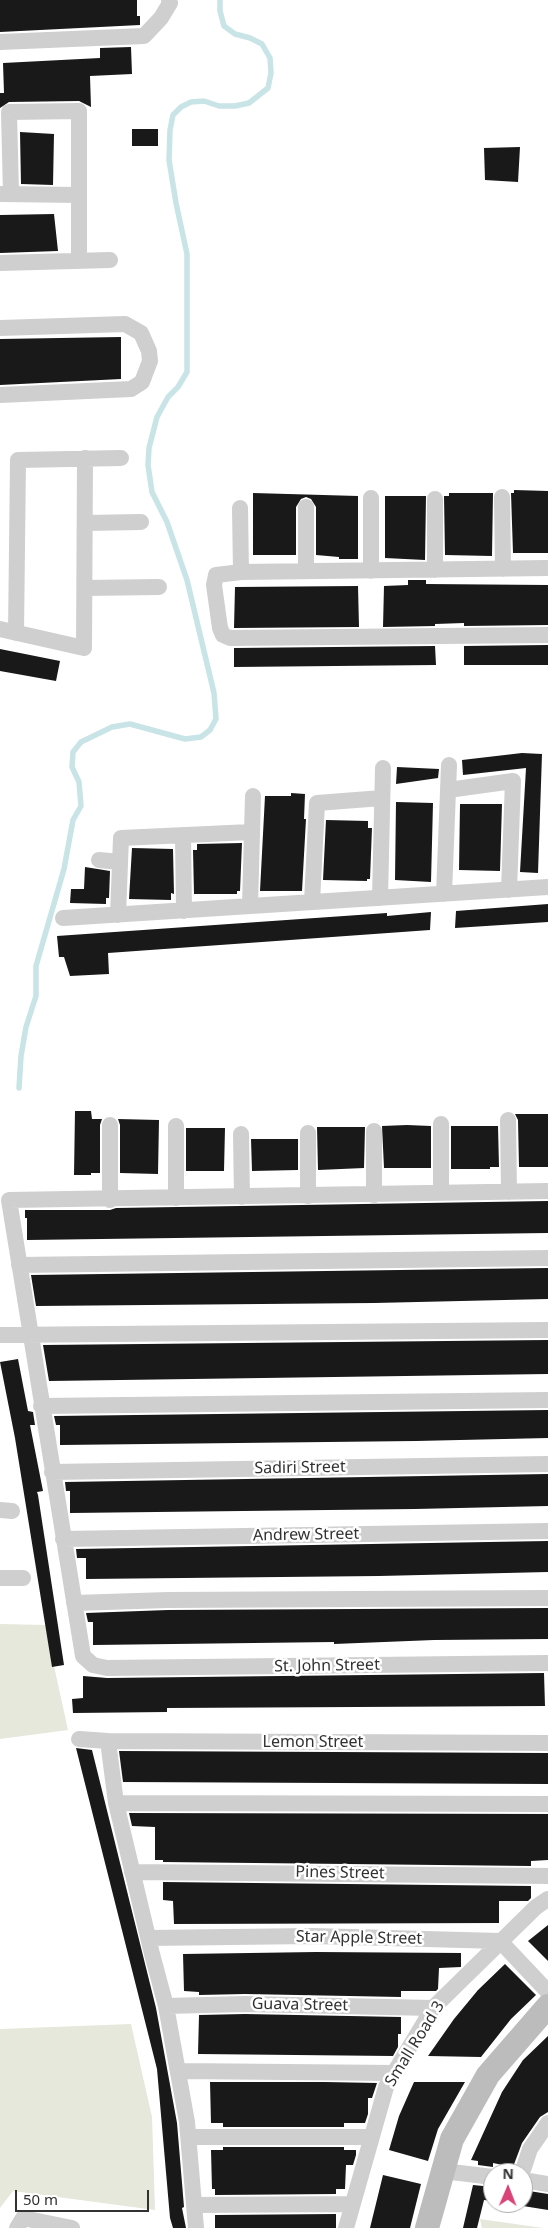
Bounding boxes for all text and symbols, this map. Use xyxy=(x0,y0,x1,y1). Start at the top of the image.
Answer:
street label: Sadiri Street xyxy=(254,1458,346,1478)
street label: Andrew Street xyxy=(253,1524,359,1546)
street label: St. John Street xyxy=(274,1655,380,1677)
street label: Lemon Street xyxy=(263,1732,363,1752)
street label: Pines Street xyxy=(295,1863,385,1883)
street label: Star Apple Street xyxy=(296,1927,422,1949)
street label: Guava Street xyxy=(252,1995,348,2015)
street label: Small Road 3 xyxy=(381,1998,449,2090)
north arrow xyxy=(483,2163,533,2213)
text: N xyxy=(502,2164,514,2183)
scale bar xyxy=(18,2180,151,2212)
text: 50 m xyxy=(23,2189,58,2209)

